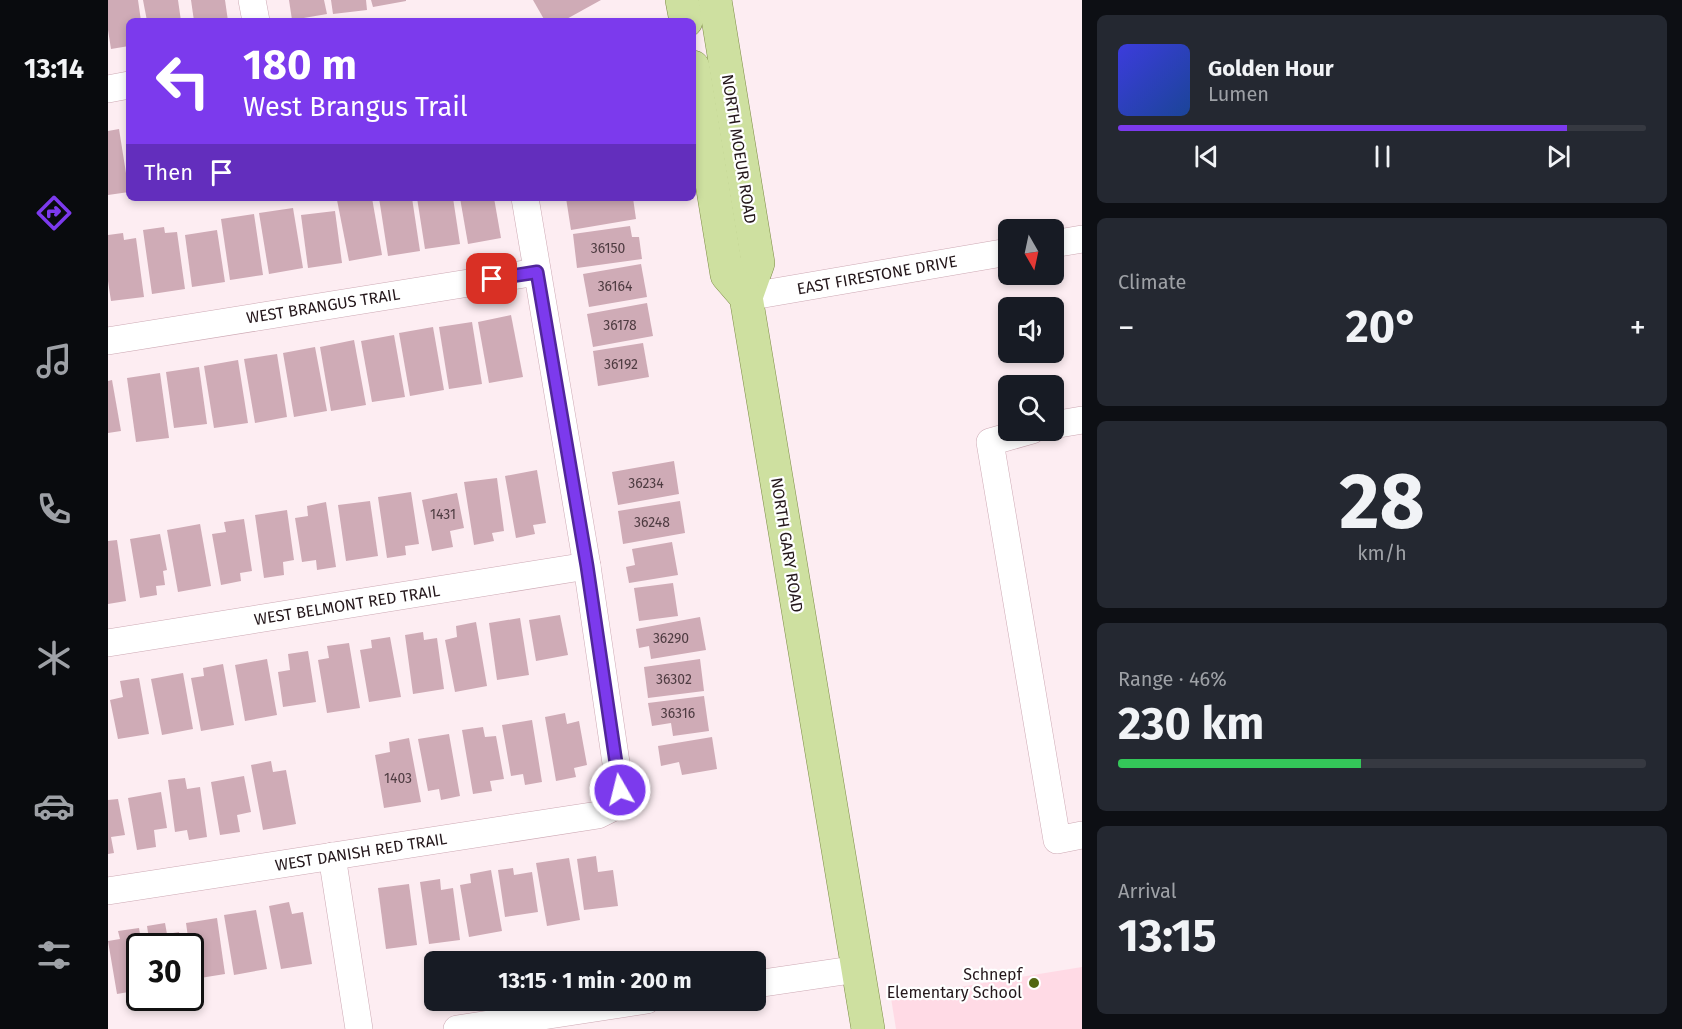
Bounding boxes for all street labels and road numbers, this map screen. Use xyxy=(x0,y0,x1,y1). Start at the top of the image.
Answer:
street label: NORTH MOEUR ROAD xyxy=(718,73,760,225)
street label: EAST FIRESTONE DRIVE xyxy=(795,252,959,298)
street label: WEST BRANGUS TRAIL xyxy=(245,284,401,328)
street label: NORTH GARY ROAD xyxy=(767,476,807,614)
street label: WEST BELMONT RED TRAIL xyxy=(253,581,441,629)
street label: WEST DANISH RED TRAIL xyxy=(274,829,448,875)

